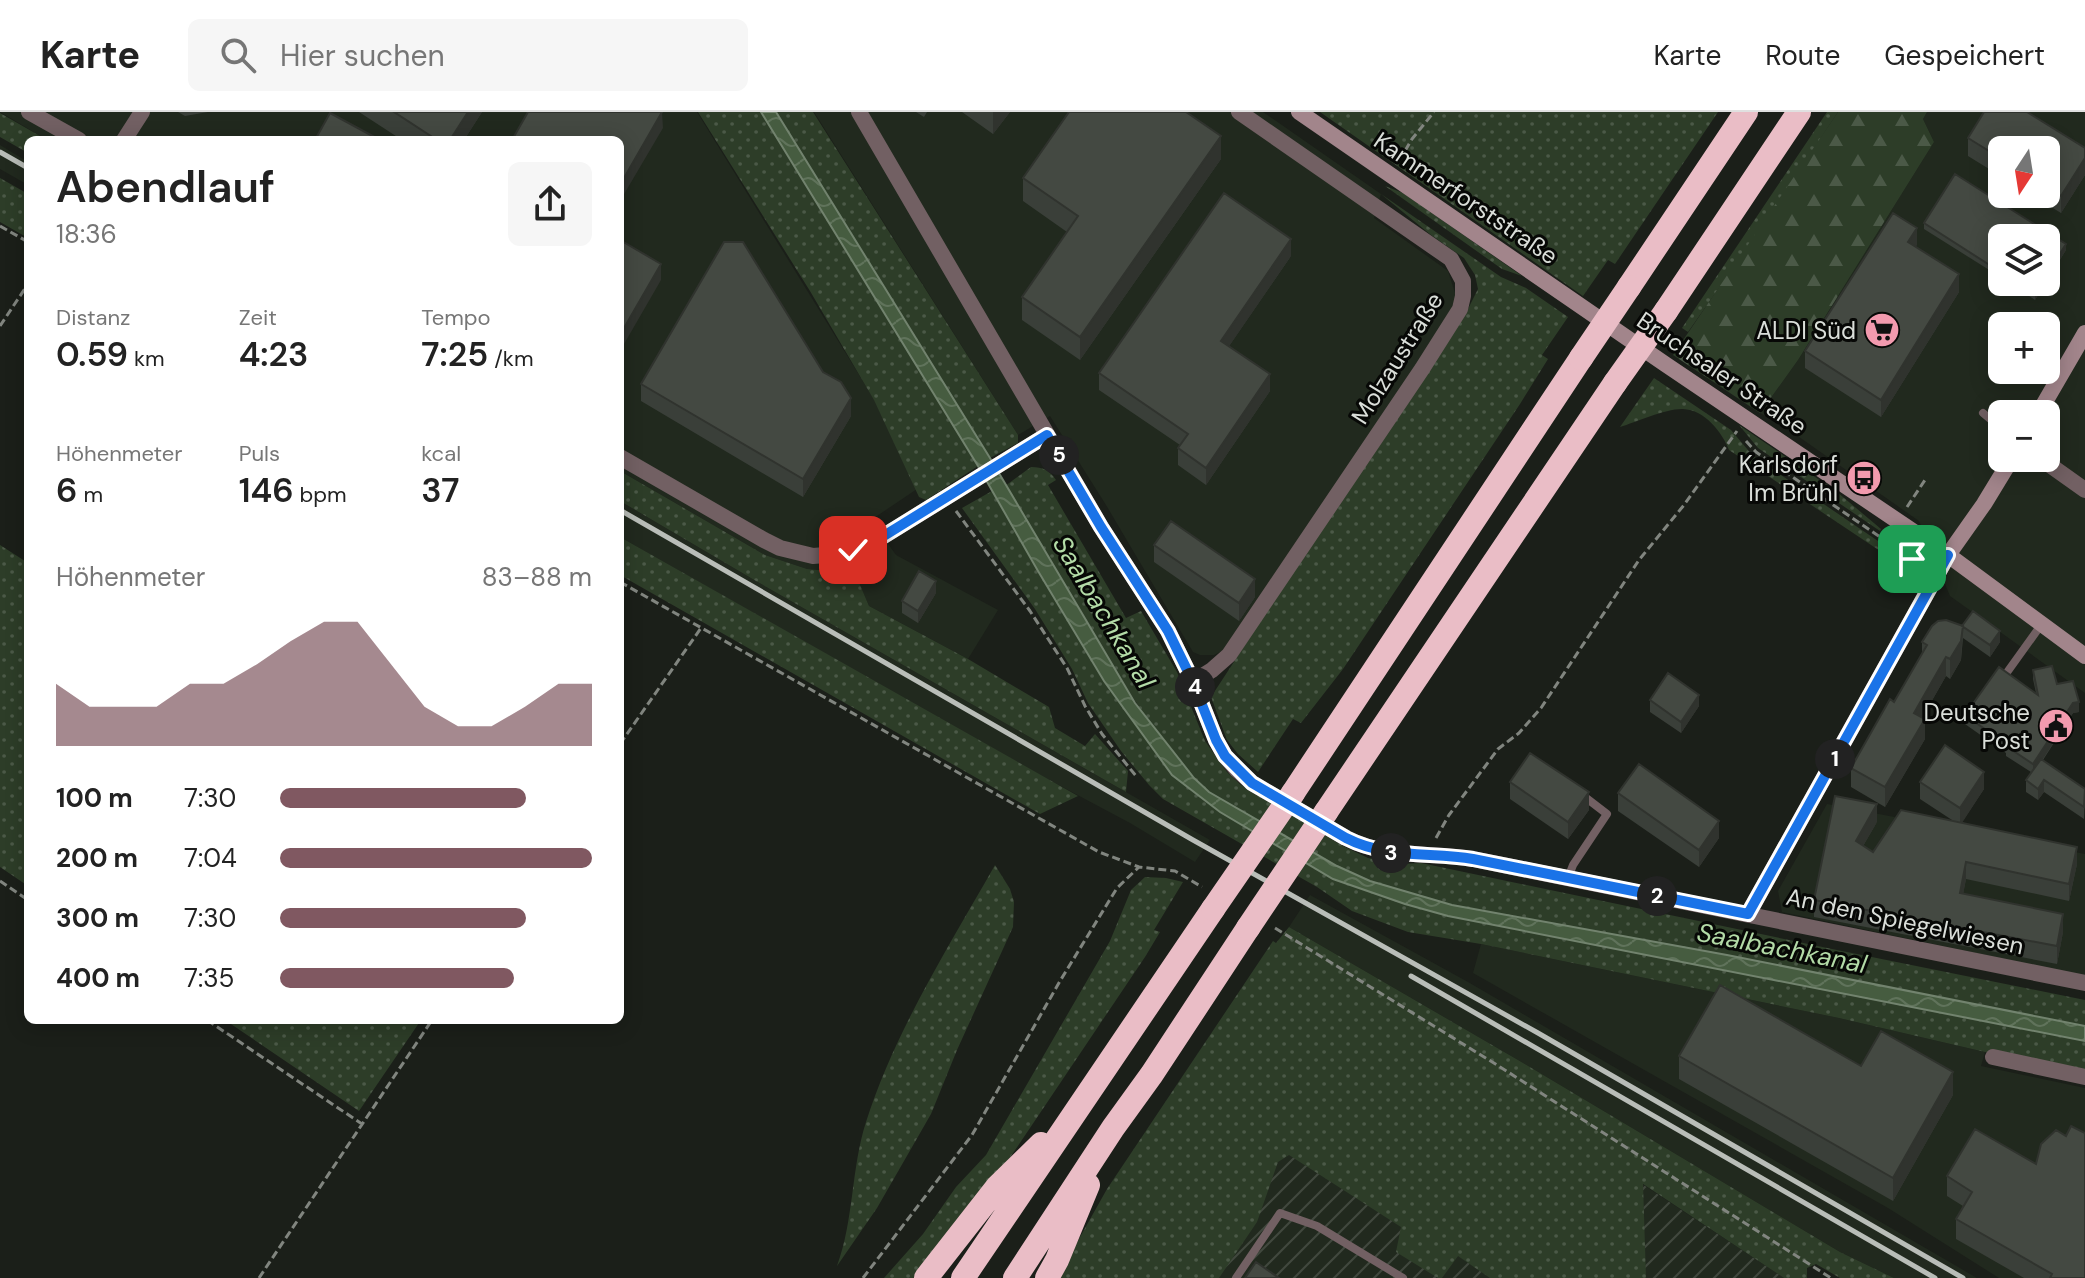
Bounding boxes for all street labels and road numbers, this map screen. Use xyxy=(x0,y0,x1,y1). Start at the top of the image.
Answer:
street label: Kammerforststraße xyxy=(1368,125,1564,271)
street label: Molzaustraße xyxy=(1344,286,1450,430)
street label: Bruchsaler Straße xyxy=(1631,305,1813,441)
street label: An den Spiegelwiesen xyxy=(1783,881,2027,961)

